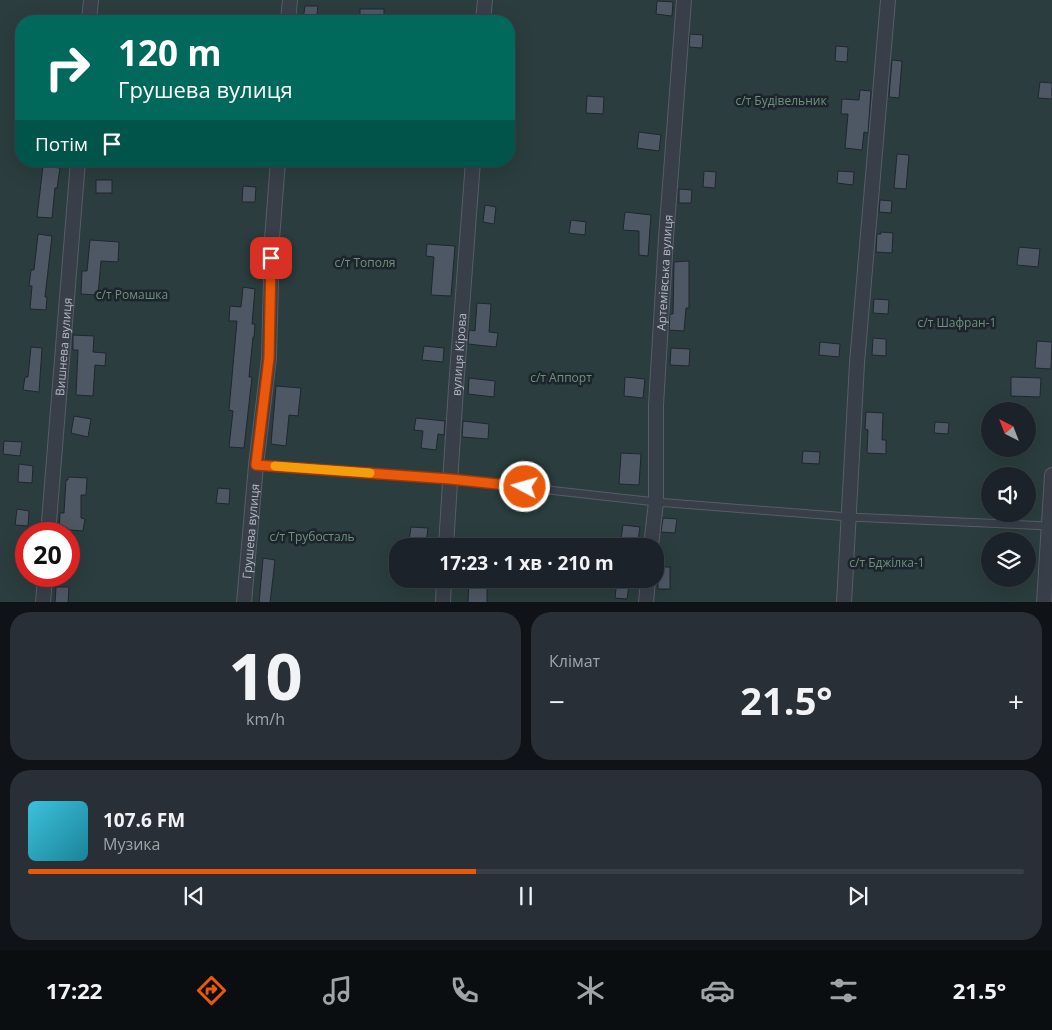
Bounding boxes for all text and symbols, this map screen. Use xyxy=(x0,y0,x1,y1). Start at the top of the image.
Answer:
text: 120 m xyxy=(118,29,222,76)
icon: right xyxy=(35,35,100,100)
text: Грушева вулиця xyxy=(118,74,293,104)
park label: с/т Будівельник xyxy=(735,92,827,109)
icon: arrive xyxy=(98,130,126,158)
text: Потім xyxy=(35,131,88,157)
street label: Артемівська вулиця xyxy=(652,214,676,331)
pin xyxy=(250,237,292,279)
icon: arrive xyxy=(257,244,285,272)
park label: с/т Тополя xyxy=(335,254,395,271)
park label: с/т Ромашка xyxy=(96,286,168,303)
street label: Вишнева вулиця xyxy=(51,297,76,396)
street label: вулиця Кірова xyxy=(447,312,470,396)
park label: с/т Шафран-1 xyxy=(918,314,996,331)
park label: с/т Аппорт xyxy=(530,369,592,386)
north arrow xyxy=(981,402,1036,458)
map controls xyxy=(981,402,1036,587)
position arrow xyxy=(498,460,550,512)
button: sound xyxy=(981,467,1036,522)
street label: Грушева вулиця xyxy=(238,483,263,579)
speed limit sign: 20 xyxy=(15,522,80,587)
park label: с/т Трубосталь xyxy=(269,528,355,545)
button: layers xyxy=(981,532,1036,587)
text: 17:23 · 1 хв · 210 m xyxy=(439,550,614,576)
park label: с/т Бджілка-1 xyxy=(849,554,925,571)
text: 10 xyxy=(228,631,303,719)
text: Клімат xyxy=(549,650,600,672)
text: 21.5° xyxy=(740,674,833,726)
text: − xyxy=(549,682,565,720)
text: + xyxy=(1008,682,1024,720)
text: km/h xyxy=(246,708,285,730)
text: 107.6 FM xyxy=(103,807,185,833)
text: Музика xyxy=(103,833,160,855)
icon: previous xyxy=(180,882,208,910)
icon: pause xyxy=(512,882,540,910)
icon: next xyxy=(844,882,872,910)
icon: directions xyxy=(194,973,229,1008)
icon: music xyxy=(320,973,355,1008)
icon: phone xyxy=(447,973,482,1008)
icon: climate xyxy=(573,973,608,1008)
icon: car xyxy=(700,973,735,1008)
icon: filters xyxy=(826,973,861,1008)
text: 17:22 xyxy=(46,975,102,1005)
text: 21.5° xyxy=(953,975,1006,1005)

